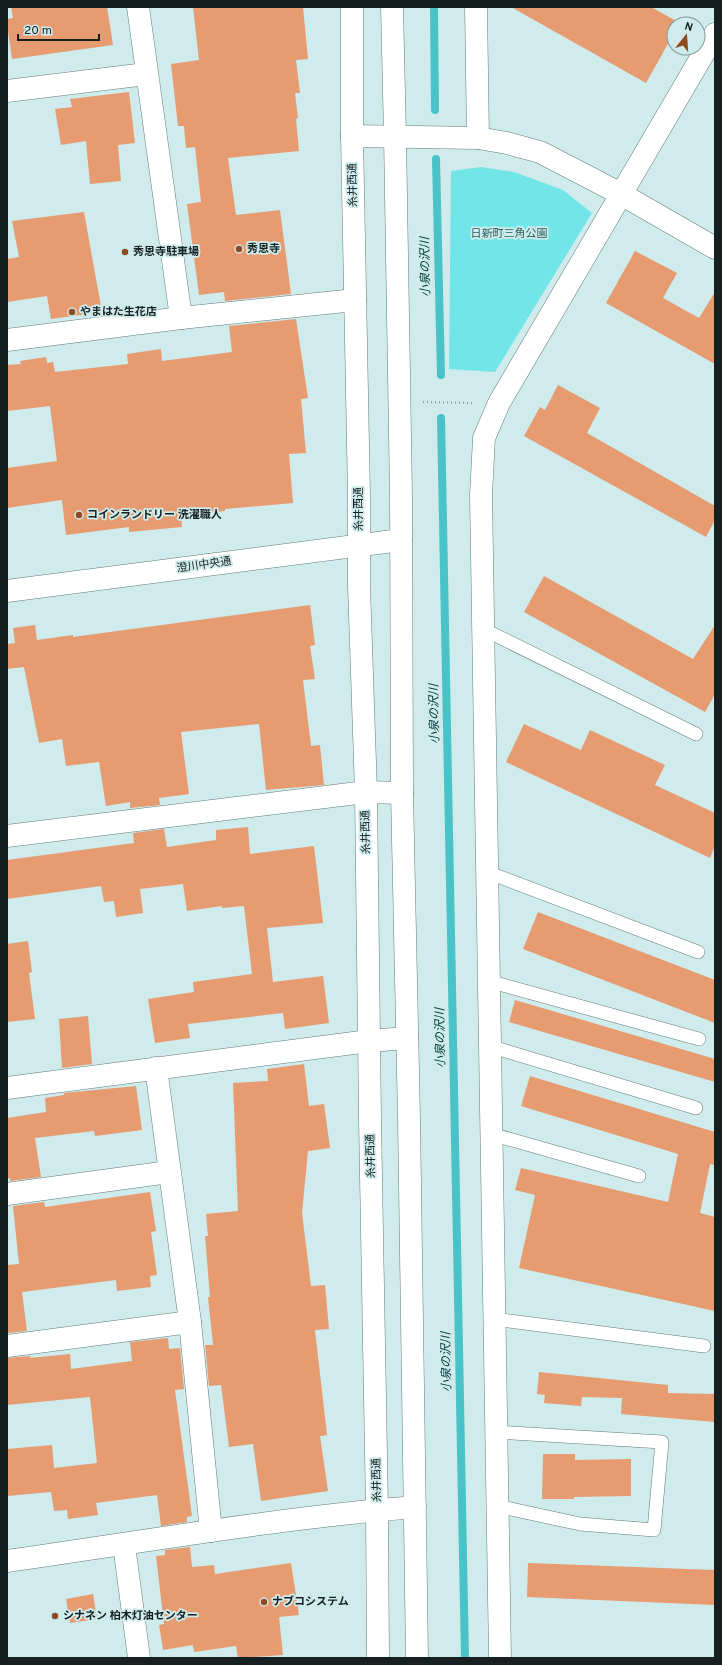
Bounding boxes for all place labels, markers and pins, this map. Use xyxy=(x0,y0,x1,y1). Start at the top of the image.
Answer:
place label: 秀恩寺 xyxy=(247,242,280,256)
marker: 秀恩寺 xyxy=(234,244,244,254)
place label: 秀恩寺駐車場 xyxy=(133,245,199,259)
marker: 秀恩寺駐車場 xyxy=(120,247,130,257)
place label: やまはた生花店 xyxy=(80,305,157,319)
marker: やまはた生花店 xyxy=(67,307,77,317)
place label: コインランドリー 洗濯職人 xyxy=(87,508,222,522)
marker: コインランドリー 洗濯職人 xyxy=(74,510,84,520)
place label: ナブコシステム xyxy=(272,1595,349,1609)
marker: ナブコシステム xyxy=(259,1597,269,1607)
place label: シナネン 柏木灯油センター xyxy=(63,1609,198,1623)
marker: シナネン 柏木灯油センター xyxy=(50,1611,60,1621)

